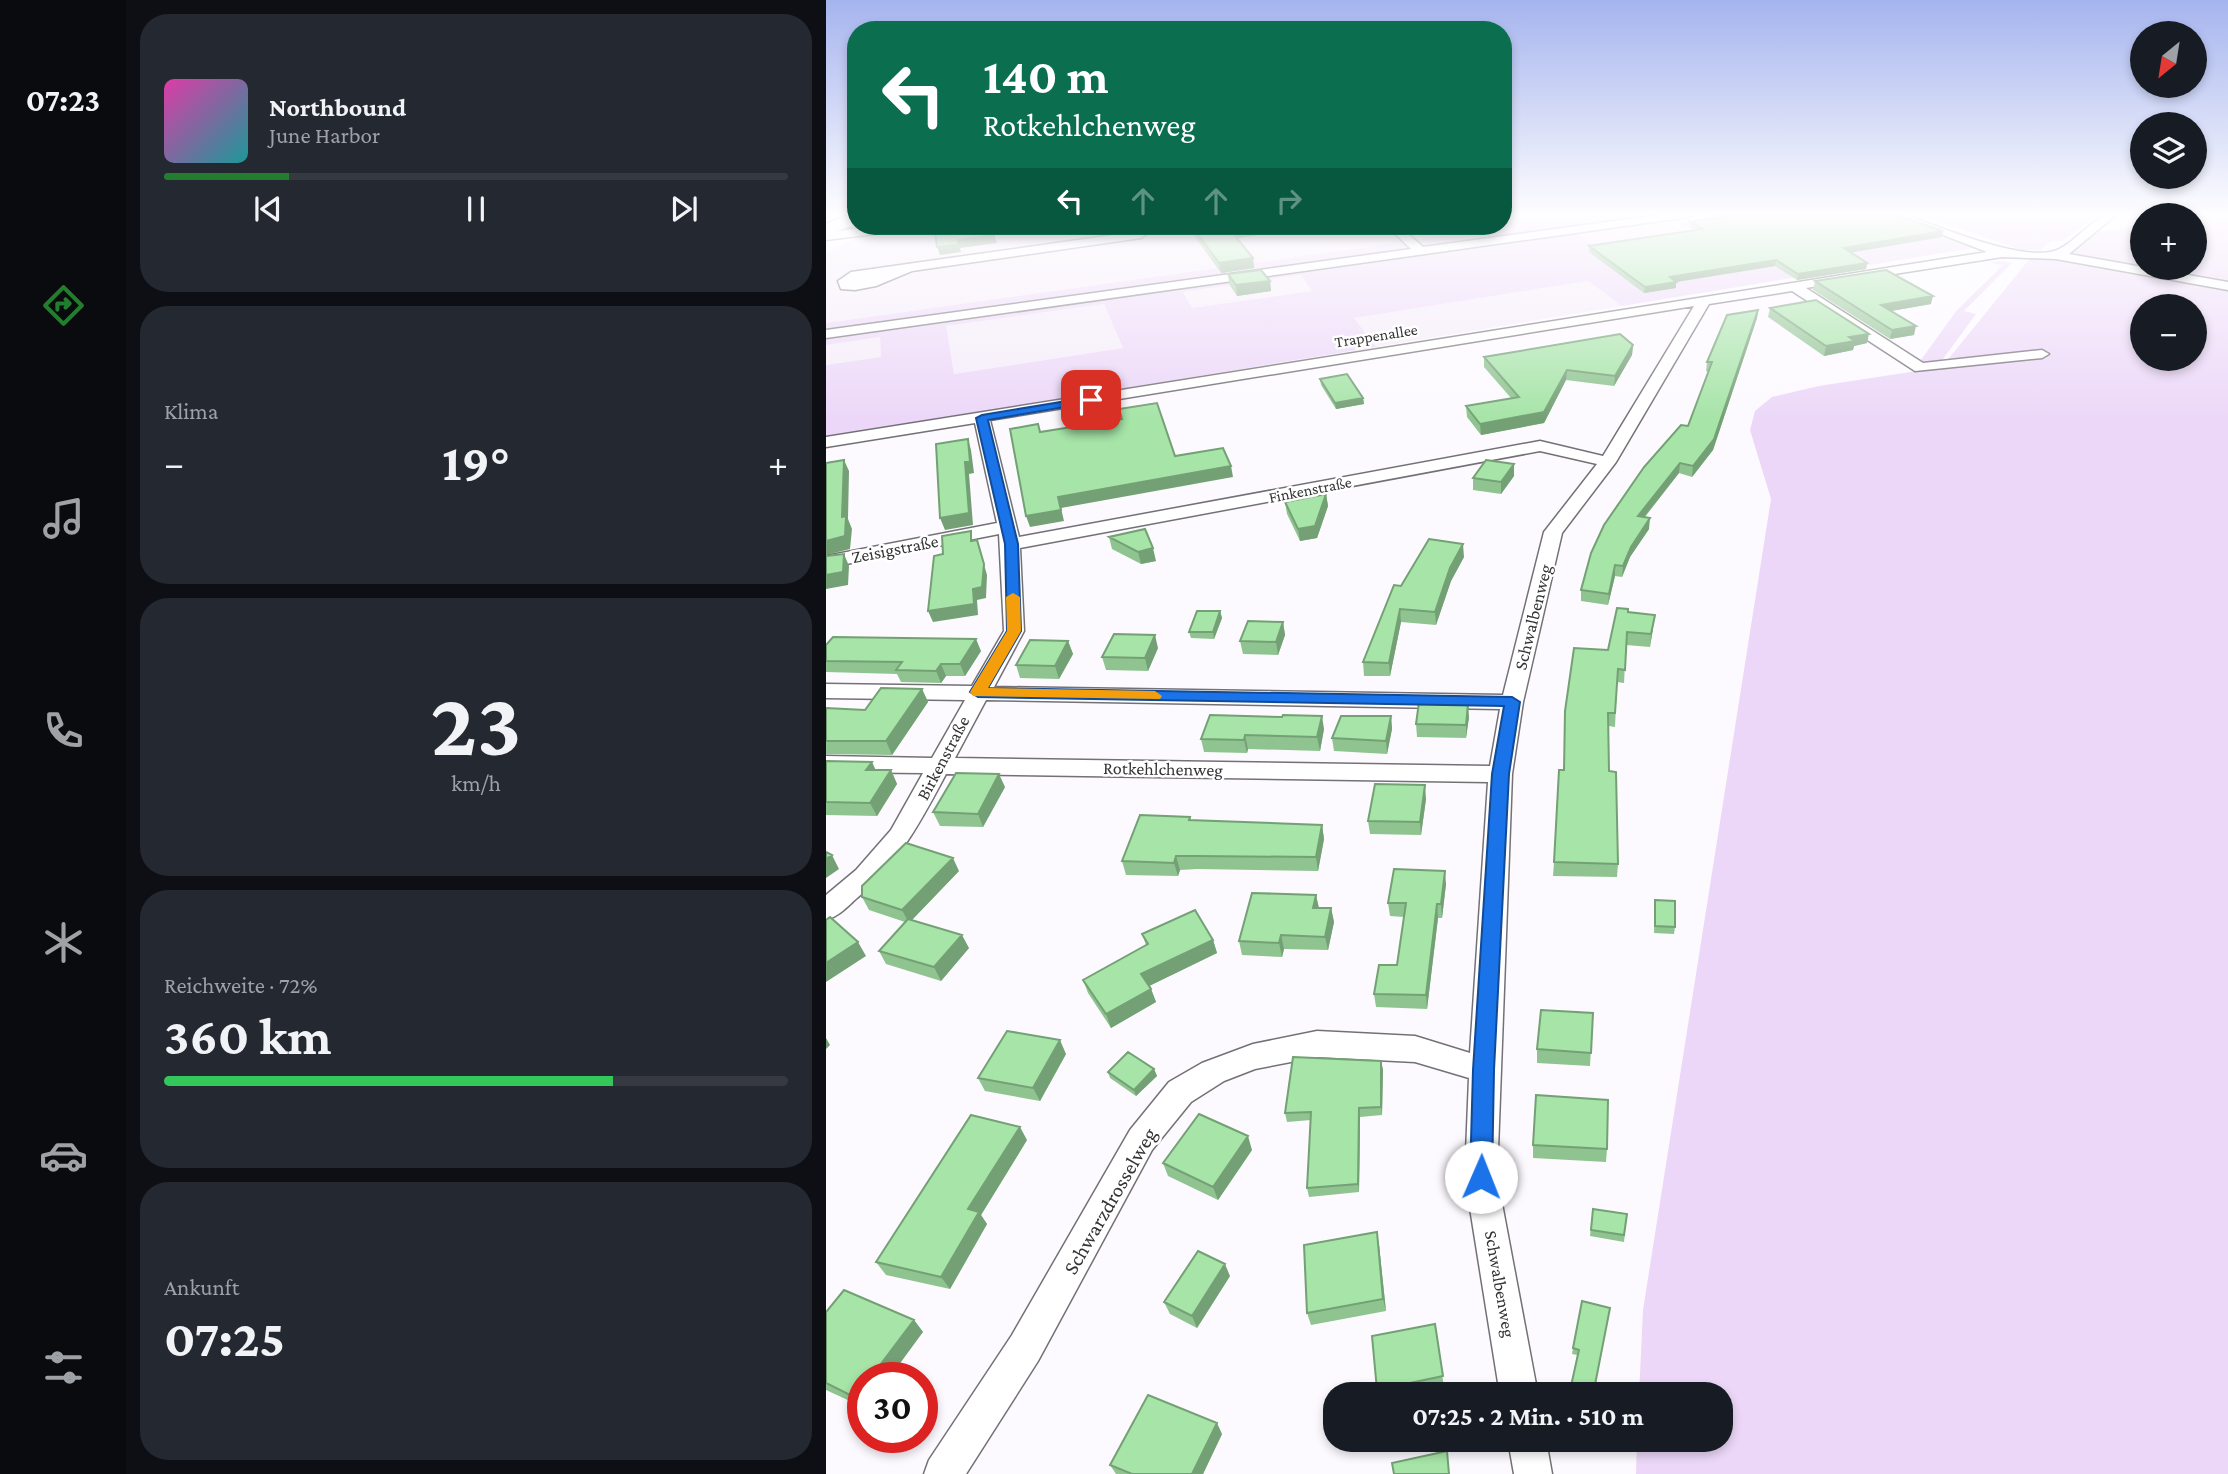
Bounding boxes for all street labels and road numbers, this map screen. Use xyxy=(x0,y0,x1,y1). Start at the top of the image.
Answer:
street label: Trappenallee xyxy=(1333,321,1419,351)
street label: Finkenstraße xyxy=(1267,473,1353,506)
street label: Zeisigstraße xyxy=(850,531,940,567)
street label: Schwalbenweg xyxy=(1510,562,1556,672)
street label: Birkenstraße xyxy=(913,713,974,803)
street label: Rotkehlchenweg xyxy=(1103,758,1223,780)
street label: Schwarzdrosselweg xyxy=(1058,1123,1162,1279)
street label: Schwalbenweg xyxy=(1481,1229,1519,1339)

